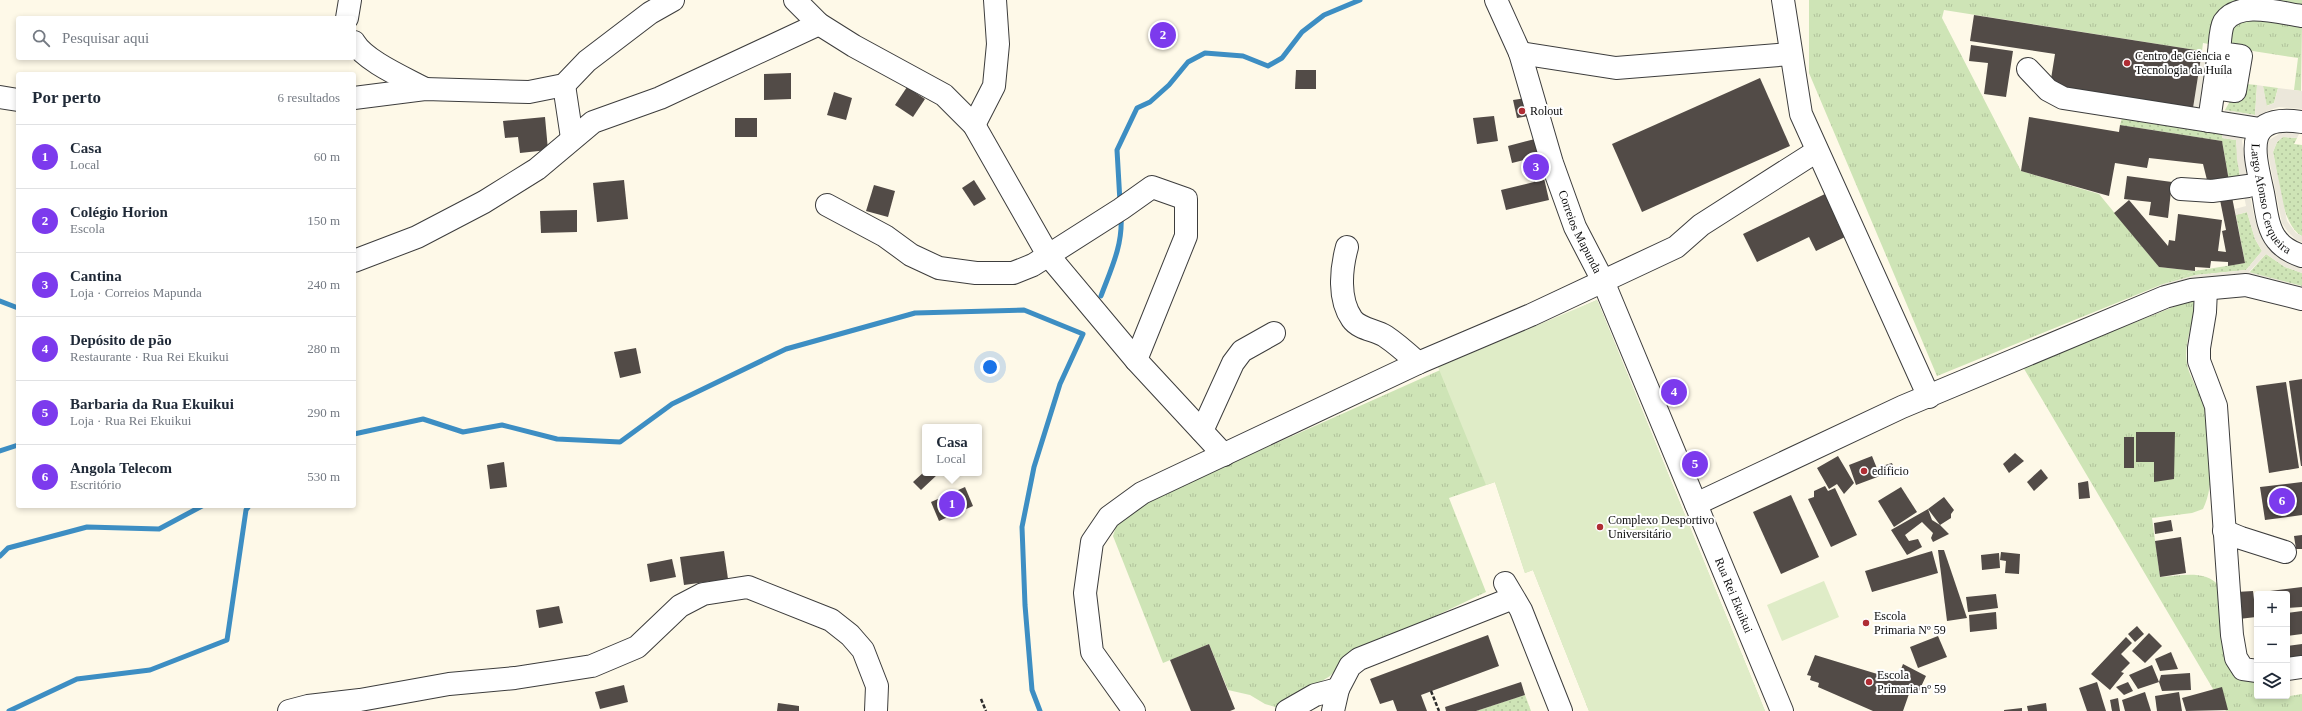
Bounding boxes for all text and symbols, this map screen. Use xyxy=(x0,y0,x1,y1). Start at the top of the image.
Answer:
search box xyxy=(16,16,356,60)
pin: 2 xyxy=(1150,20,1176,50)
icon: search xyxy=(30,27,52,49)
text: Pesquisar aqui xyxy=(62,30,149,46)
place label: Centro de Ciência e Tecnologia da Huíla xyxy=(2135,49,2233,77)
marker: Centro de Ciência e Tecnologia da Huíla xyxy=(2122,58,2132,68)
text: Por perto xyxy=(32,88,101,107)
text: 6 resultados xyxy=(278,90,340,105)
place label: Rolout xyxy=(1530,104,1563,118)
marker: Rolout xyxy=(1517,106,1527,116)
text: Casa xyxy=(70,140,102,156)
street label: Largo Afonso Cerqueira xyxy=(2248,143,2294,257)
text: 1 xyxy=(42,149,48,164)
text: 60 m xyxy=(314,149,340,164)
pin: 3 xyxy=(1523,152,1549,182)
text: Local xyxy=(70,157,100,172)
street label: Correios Mapunda xyxy=(1555,188,1605,276)
text: Colégio Horion xyxy=(70,204,168,220)
text: 2 xyxy=(42,213,48,228)
text: 150 m xyxy=(307,213,340,228)
text: Escola xyxy=(70,221,105,236)
text: Cantina xyxy=(70,268,122,284)
text: 3 xyxy=(42,277,48,292)
text: 240 m xyxy=(307,277,340,292)
text: Loja · Correios Mapunda xyxy=(70,285,202,300)
text: Depósito de pão xyxy=(70,332,172,348)
text: 4 xyxy=(42,341,48,356)
text: 280 m xyxy=(307,341,340,356)
text: Restaurante · Rua Rei Ekuikui xyxy=(70,349,229,364)
your location xyxy=(980,357,1000,377)
pin: 4 xyxy=(1661,377,1687,407)
text: Barbaria da Rua Ekuikui xyxy=(70,396,234,412)
text: 5 xyxy=(42,405,48,420)
text: 290 m xyxy=(307,405,340,420)
text: Loja · Rua Rei Ekuikui xyxy=(70,413,191,428)
popup xyxy=(922,424,982,476)
text: Casa xyxy=(936,434,968,450)
pin: 5 xyxy=(1682,449,1708,479)
text: Local xyxy=(936,451,966,466)
text: Angola Telecom xyxy=(70,460,172,476)
place label: edificio xyxy=(1872,464,1909,478)
marker: edificio xyxy=(1859,466,1869,476)
text: 6 xyxy=(42,469,48,484)
text: 530 m xyxy=(307,469,340,484)
text: Escritório xyxy=(70,477,121,492)
pin: 6 xyxy=(2269,486,2295,516)
pin: 1 xyxy=(939,489,965,519)
place label: Complexo Desportivo Universitário xyxy=(1608,513,1714,541)
marker: Complexo Desportivo Universitário xyxy=(1595,522,1605,532)
street label: Rua Rei Ekuikui xyxy=(1712,556,1756,636)
map controls xyxy=(2254,591,2290,699)
button: + xyxy=(2254,591,2290,627)
place label: Escola Primaria Nº 59 xyxy=(1874,609,1946,637)
marker: Escola Primaria Nº 59 xyxy=(1861,618,1871,628)
button: − xyxy=(2254,627,2290,663)
button: layers xyxy=(2254,663,2290,699)
place label: Escola Primaria nº 59 xyxy=(1877,668,1946,696)
marker: Escola Primaria nº 59 xyxy=(1864,677,1874,687)

